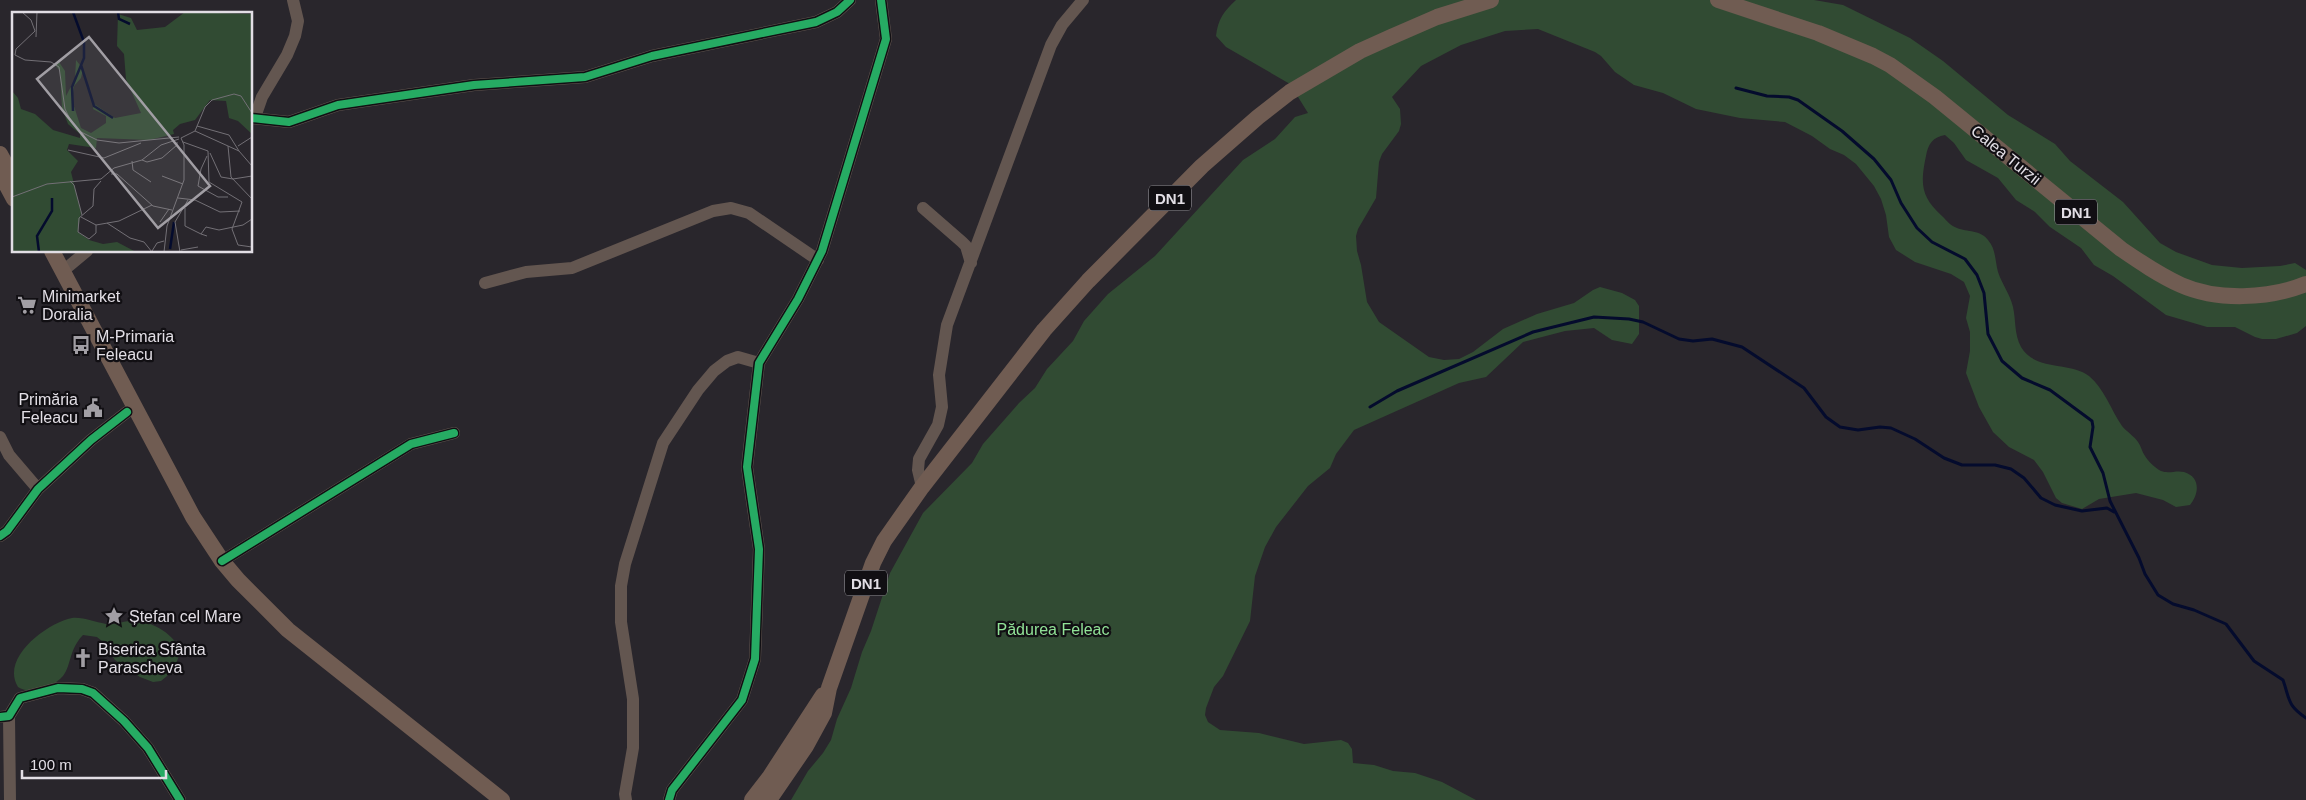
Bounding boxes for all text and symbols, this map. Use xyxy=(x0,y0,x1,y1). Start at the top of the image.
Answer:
inset map xyxy=(12,12,252,252)
street label: Calea Turzii xyxy=(1968,122,2044,188)
road number: DN1 xyxy=(1149,186,1191,210)
road number: DN1 xyxy=(2055,200,2097,224)
place label: Minimarket Doralia xyxy=(42,288,121,323)
supermarket icon: Minimarket Doralia xyxy=(16,294,38,316)
place label: M-Primaria Feleacu xyxy=(96,328,174,363)
bus stop icon: M-Primaria Feleacu xyxy=(70,334,92,356)
place label: Primăria Feleacu xyxy=(18,391,78,426)
public building icon: Primăria Feleacu xyxy=(82,397,104,419)
road number: DN1 xyxy=(845,570,887,596)
place icon: Ștefan cel Mare xyxy=(103,605,125,627)
place label: Ștefan cel Mare xyxy=(129,608,241,625)
park label: Pădurea Feleac xyxy=(997,621,1109,638)
place label: Biserica Sfânta Parascheva xyxy=(98,641,206,676)
church icon: Biserica Sfânta Parascheva xyxy=(72,647,94,669)
scale bar xyxy=(22,748,166,780)
text: 100 m xyxy=(30,756,72,773)

